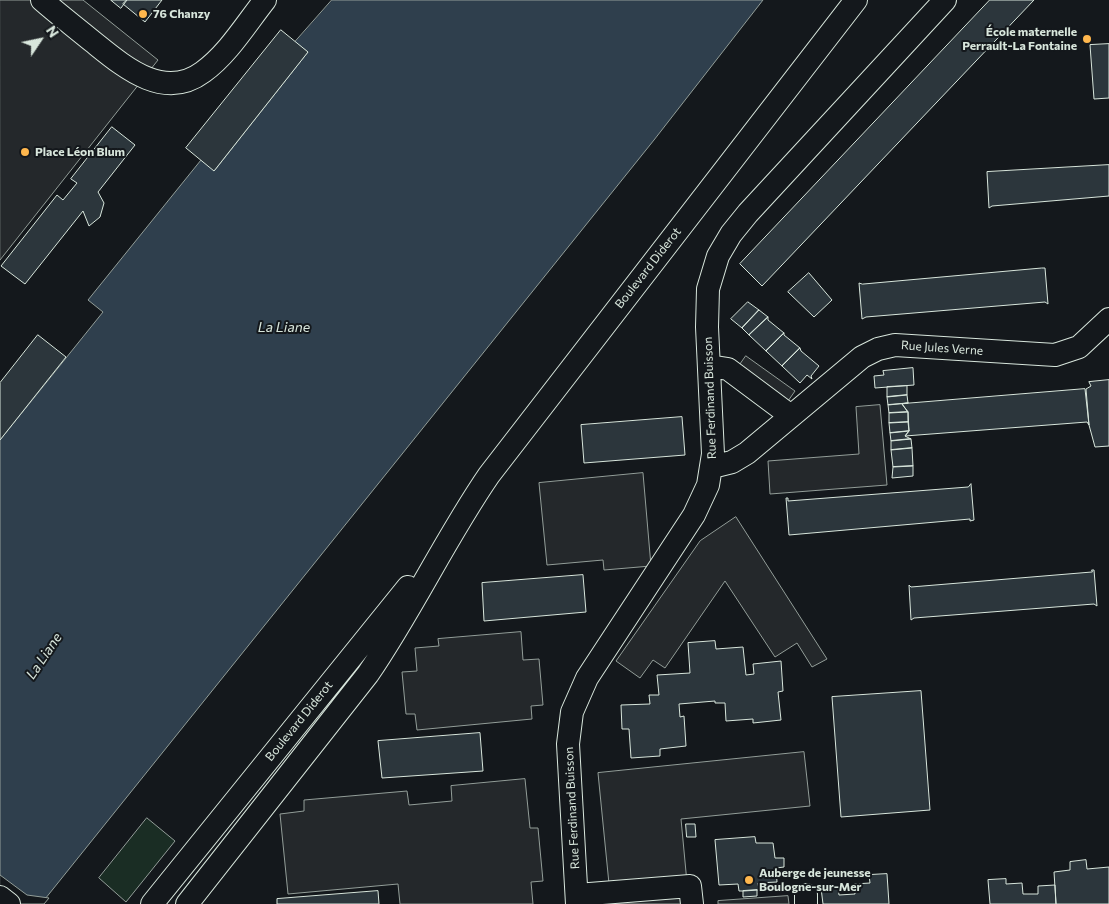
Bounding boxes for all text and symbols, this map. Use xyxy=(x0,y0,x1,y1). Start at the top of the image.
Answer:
place label: 76 Chanzy xyxy=(153,7,210,21)
marker: 76 Chanzy xyxy=(137,8,149,20)
north arrow xyxy=(15,15,65,65)
text: N xyxy=(43,22,63,40)
place label: École maternelle Perrault-La Fontaine xyxy=(962,25,1077,53)
marker: École maternelle Perrault-La Fontaine xyxy=(1081,33,1093,45)
place label: Place Léon Blum xyxy=(35,145,125,159)
marker: Place Léon Blum xyxy=(19,146,31,158)
street label: Boulevard Diderot xyxy=(612,225,684,311)
water label: La Liane xyxy=(258,319,310,335)
street label: Rue Ferdinand Buisson xyxy=(701,336,719,460)
street label: Rue Jules Verne xyxy=(900,338,984,358)
water label: La Liane xyxy=(22,630,66,682)
street label: Boulevard Diderot xyxy=(262,678,336,764)
street label: Rue Ferdinand Buisson xyxy=(562,746,582,870)
place label: Auberge de jeunesse Boulogne-sur-Mer xyxy=(759,866,871,894)
marker: Auberge de jeunesse Boulogne-sur-Mer xyxy=(743,874,755,886)

